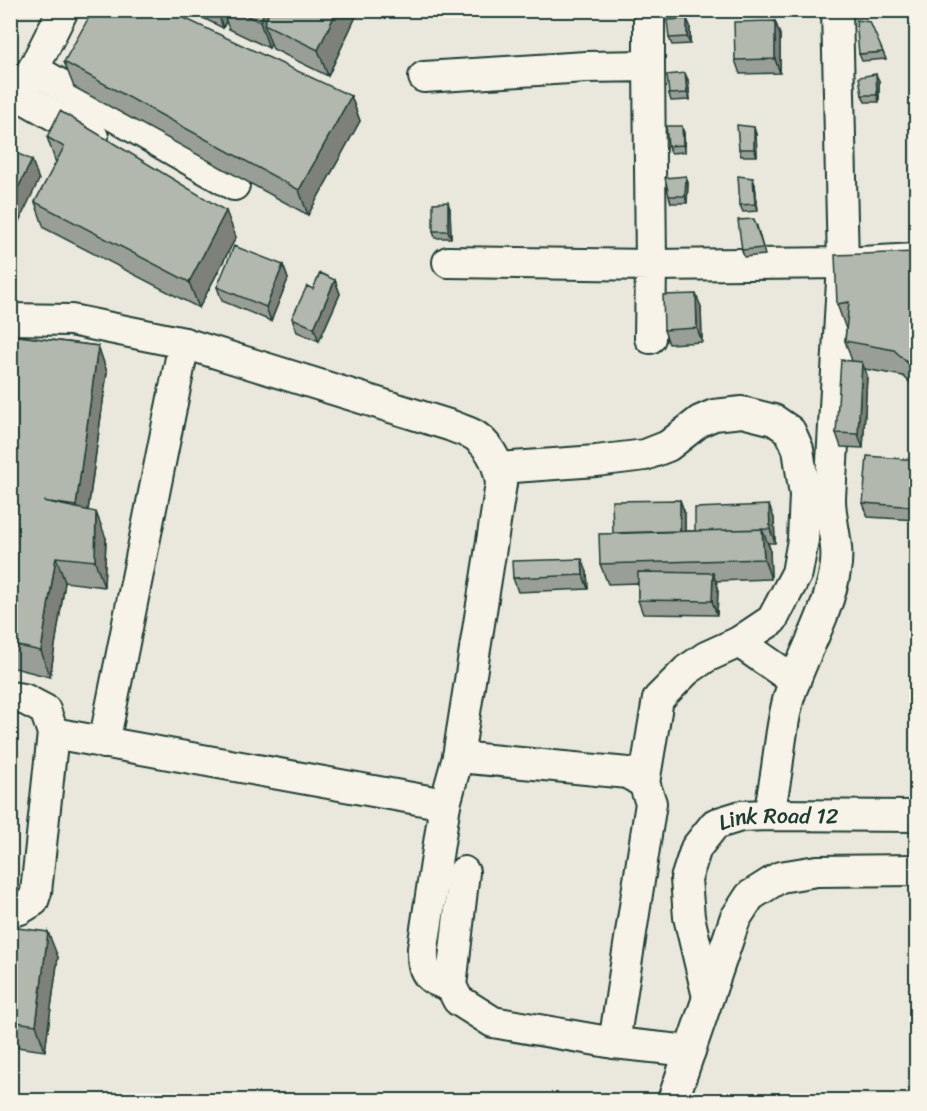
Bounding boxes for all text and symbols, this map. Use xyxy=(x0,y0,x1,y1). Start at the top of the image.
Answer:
street label: Link Road 12 xyxy=(713,795,839,841)

